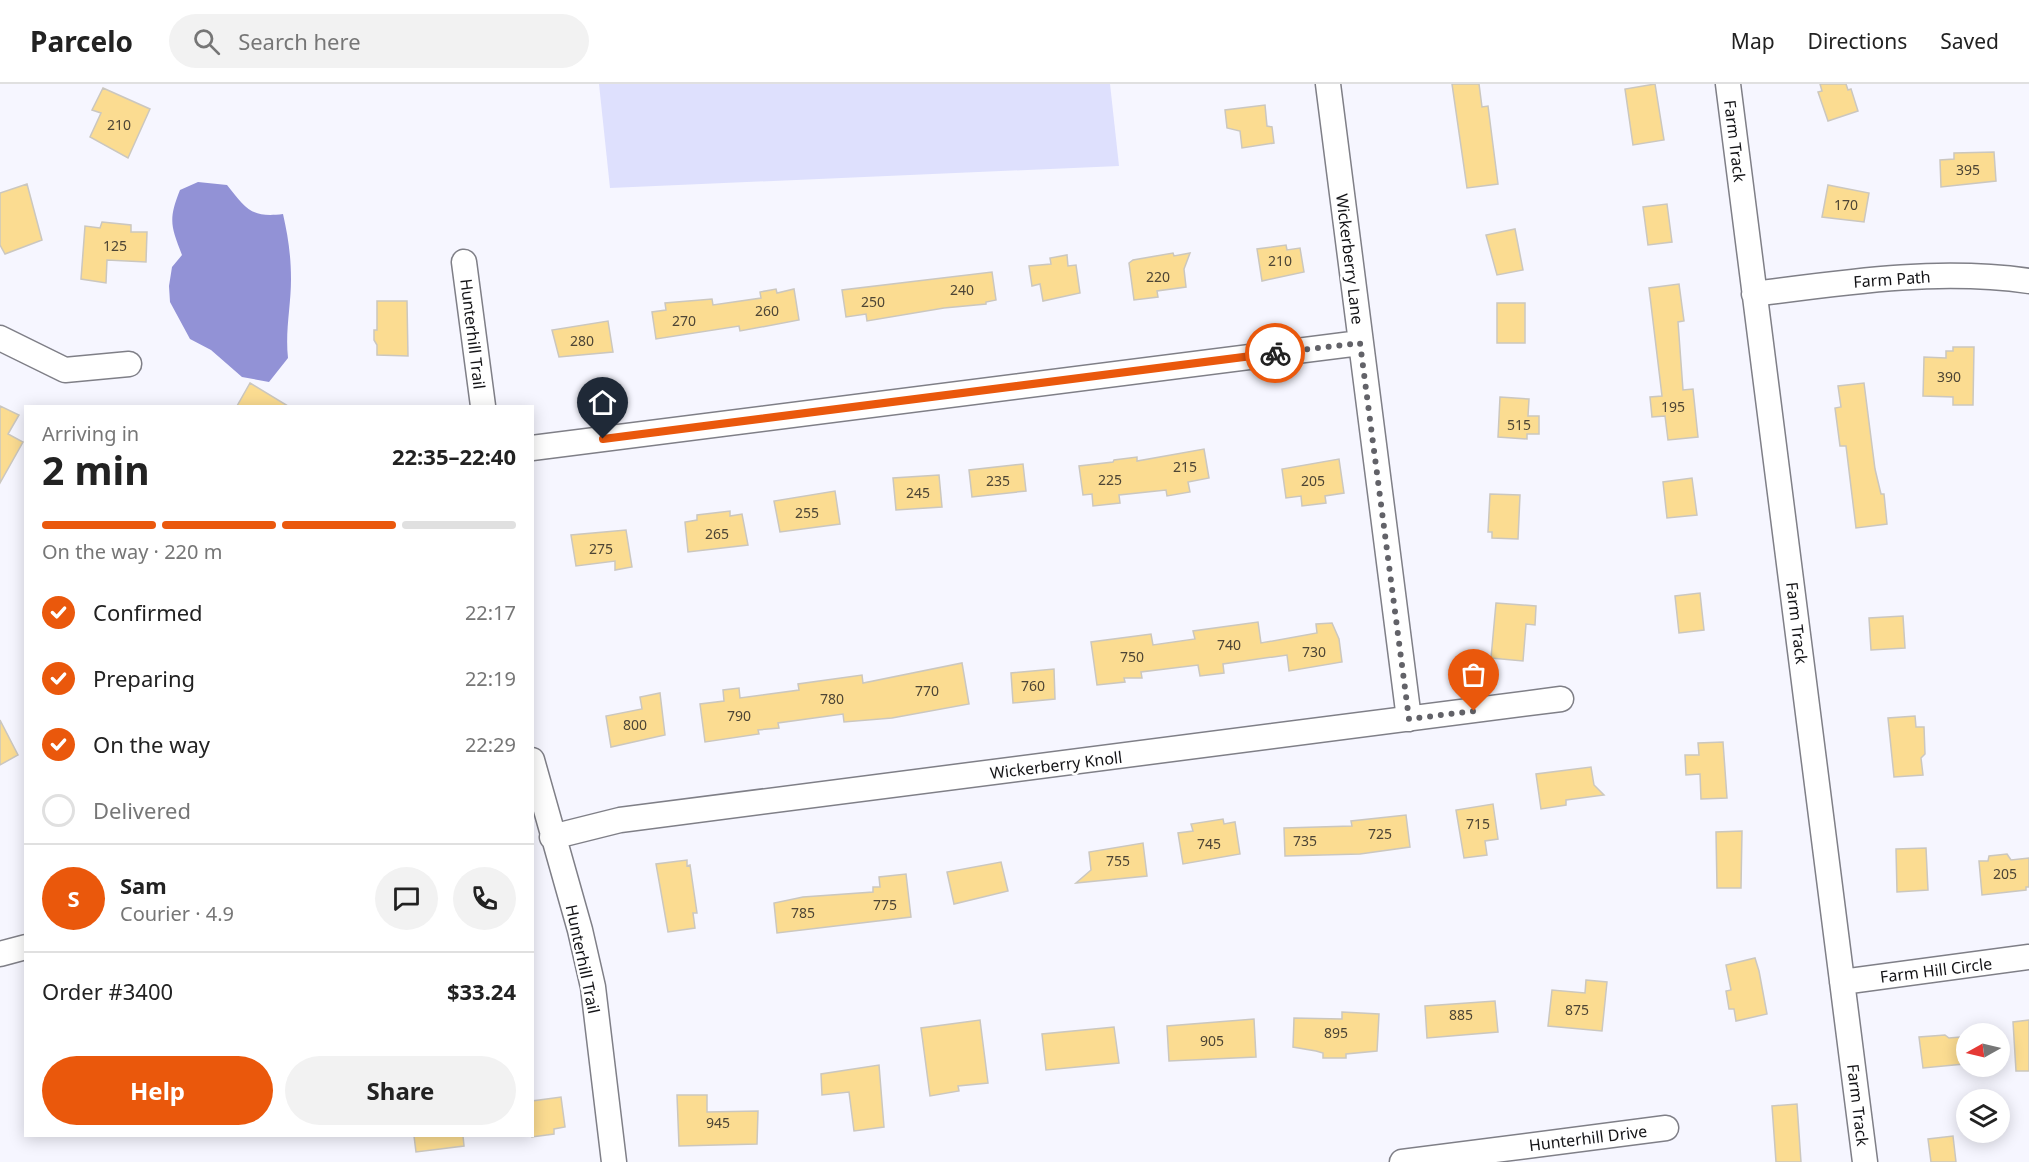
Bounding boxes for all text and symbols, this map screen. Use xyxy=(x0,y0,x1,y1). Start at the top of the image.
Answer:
search box xyxy=(169,14,589,68)
text: Parcelo xyxy=(30,22,133,60)
icon: search xyxy=(190,25,223,58)
text: Search here xyxy=(238,26,361,56)
text: Map xyxy=(1731,27,1775,55)
text: Directions xyxy=(1808,27,1907,55)
text: Saved xyxy=(1940,27,1999,55)
street label: Farm Track xyxy=(1719,99,1751,184)
house number: 210 xyxy=(107,115,131,134)
house number: 395 xyxy=(1956,160,1980,179)
street label: Wickerberry Lane xyxy=(1331,192,1369,326)
house number: 170 xyxy=(1834,195,1858,214)
house number: 125 xyxy=(103,236,127,255)
house number: 210 xyxy=(1268,251,1292,270)
street label: Farm Path xyxy=(1853,265,1931,293)
house number: 220 xyxy=(1146,267,1170,286)
street label: Hunterhill Trail xyxy=(455,278,491,390)
house number: 240 xyxy=(950,280,974,299)
house number: 250 xyxy=(861,292,885,311)
house number: 260 xyxy=(755,301,779,320)
house number: 270 xyxy=(672,311,696,330)
courier xyxy=(1245,323,1305,383)
house number: 280 xyxy=(570,331,594,350)
icon: bike xyxy=(1259,337,1292,370)
house number: 390 xyxy=(1937,367,1961,386)
pin xyxy=(577,377,628,439)
icon: home xyxy=(586,386,619,419)
house number: 195 xyxy=(1661,397,1685,416)
house number: 515 xyxy=(1507,415,1531,434)
text: Arriving in xyxy=(42,420,139,447)
text: 22:35–22:40 xyxy=(392,441,516,471)
text: 2 min xyxy=(42,443,149,496)
house number: 215 xyxy=(1173,457,1197,476)
house number: 225 xyxy=(1098,470,1122,489)
house number: 235 xyxy=(986,471,1010,490)
house number: 205 xyxy=(1301,471,1325,490)
house number: 245 xyxy=(906,483,930,502)
house number: 255 xyxy=(795,503,819,522)
house number: 265 xyxy=(705,524,729,543)
text: On the way · 220 m xyxy=(42,538,222,565)
house number: 275 xyxy=(589,539,613,558)
street label: Farm Track xyxy=(1781,581,1813,666)
icon: check xyxy=(42,596,75,629)
text: Confirmed xyxy=(93,597,203,627)
text: 22:17 xyxy=(465,599,516,626)
house number: 740 xyxy=(1217,635,1241,654)
house number: 730 xyxy=(1302,642,1326,661)
house number: 750 xyxy=(1120,647,1144,666)
pin xyxy=(1448,649,1499,711)
icon: bag xyxy=(1457,658,1490,691)
icon: check xyxy=(42,662,75,695)
text: Preparing xyxy=(93,663,195,693)
text: 22:19 xyxy=(465,665,516,692)
house number: 760 xyxy=(1021,676,1045,695)
house number: 770 xyxy=(915,681,939,700)
house number: 780 xyxy=(820,689,844,708)
house number: 790 xyxy=(727,706,751,725)
house number: 800 xyxy=(623,715,647,734)
icon: check xyxy=(42,728,75,761)
text: On the way xyxy=(93,729,210,759)
text: 22:29 xyxy=(465,731,516,758)
street label: Wickerberry Knoll xyxy=(989,746,1123,784)
text: Delivered xyxy=(93,795,191,825)
house number: 715 xyxy=(1466,814,1490,833)
house number: 725 xyxy=(1368,824,1392,843)
house number: 735 xyxy=(1293,831,1317,850)
house number: 745 xyxy=(1197,834,1221,853)
house number: 755 xyxy=(1106,851,1130,870)
house number: 205 xyxy=(1993,864,2017,883)
button: chat xyxy=(375,867,438,930)
button: phone xyxy=(453,867,516,930)
text: Sam xyxy=(120,870,167,900)
text: S xyxy=(67,883,80,913)
house number: 775 xyxy=(873,895,897,914)
text: Courier · 4.9 xyxy=(120,900,234,927)
street label: Hunterhill Trail xyxy=(561,902,605,1016)
house number: 785 xyxy=(791,903,815,922)
street label: Farm Hill Circle xyxy=(1879,952,1993,988)
text: Order #3400 xyxy=(42,976,173,1006)
text: $33.24 xyxy=(447,976,516,1006)
house number: 875 xyxy=(1565,1000,1589,1019)
house number: 885 xyxy=(1449,1005,1473,1024)
house number: 895 xyxy=(1324,1023,1348,1042)
north arrow xyxy=(1956,1023,2010,1077)
map controls xyxy=(1956,1023,2010,1143)
house number: 905 xyxy=(1200,1031,1224,1050)
button: Help xyxy=(42,1056,273,1125)
button: Share xyxy=(285,1056,516,1125)
street label: Farm Track xyxy=(1842,1063,1874,1148)
button: layers xyxy=(1956,1089,2010,1143)
house number: 945 xyxy=(706,1113,730,1132)
street label: Hunterhill Drive xyxy=(1528,1120,1648,1156)

